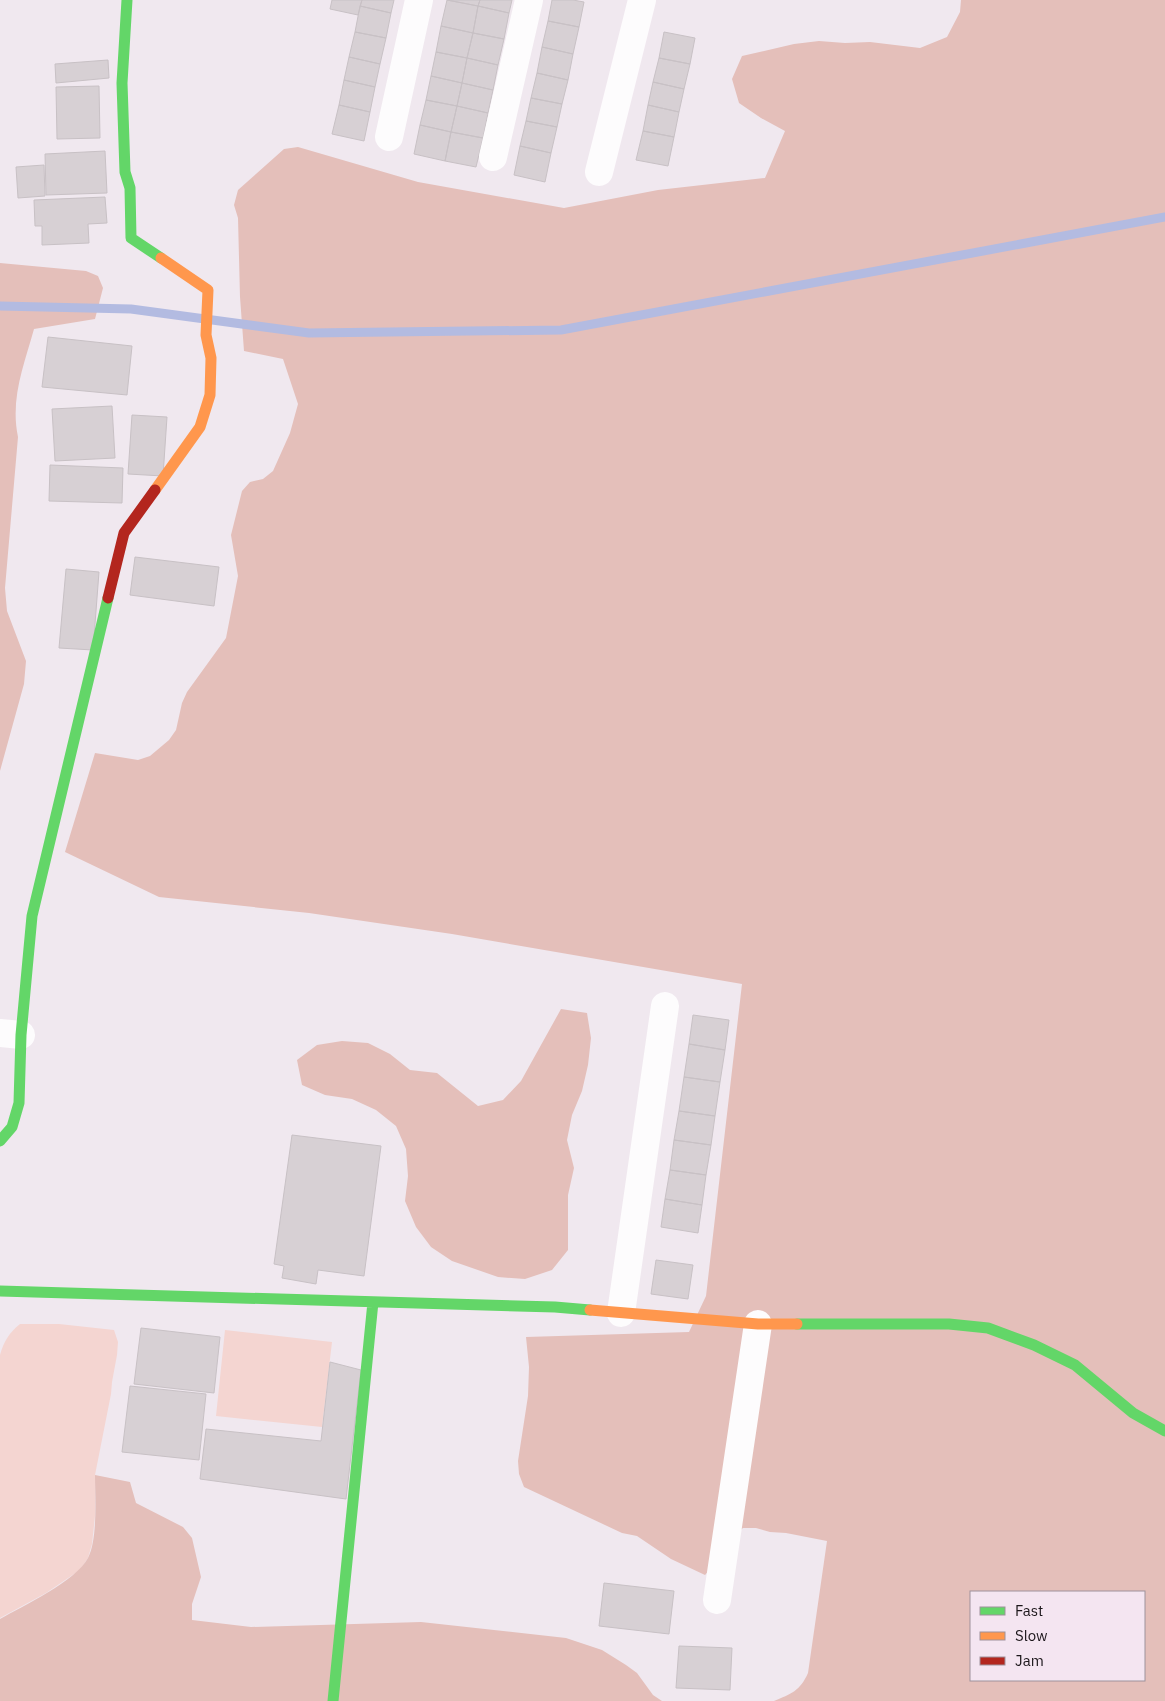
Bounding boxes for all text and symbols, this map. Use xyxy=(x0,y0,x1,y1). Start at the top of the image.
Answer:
legend xyxy=(970,1591,1145,1681)
text: Fast xyxy=(1015,1601,1043,1620)
text: Slow xyxy=(1015,1626,1048,1645)
text: Jam xyxy=(1015,1651,1044,1670)

